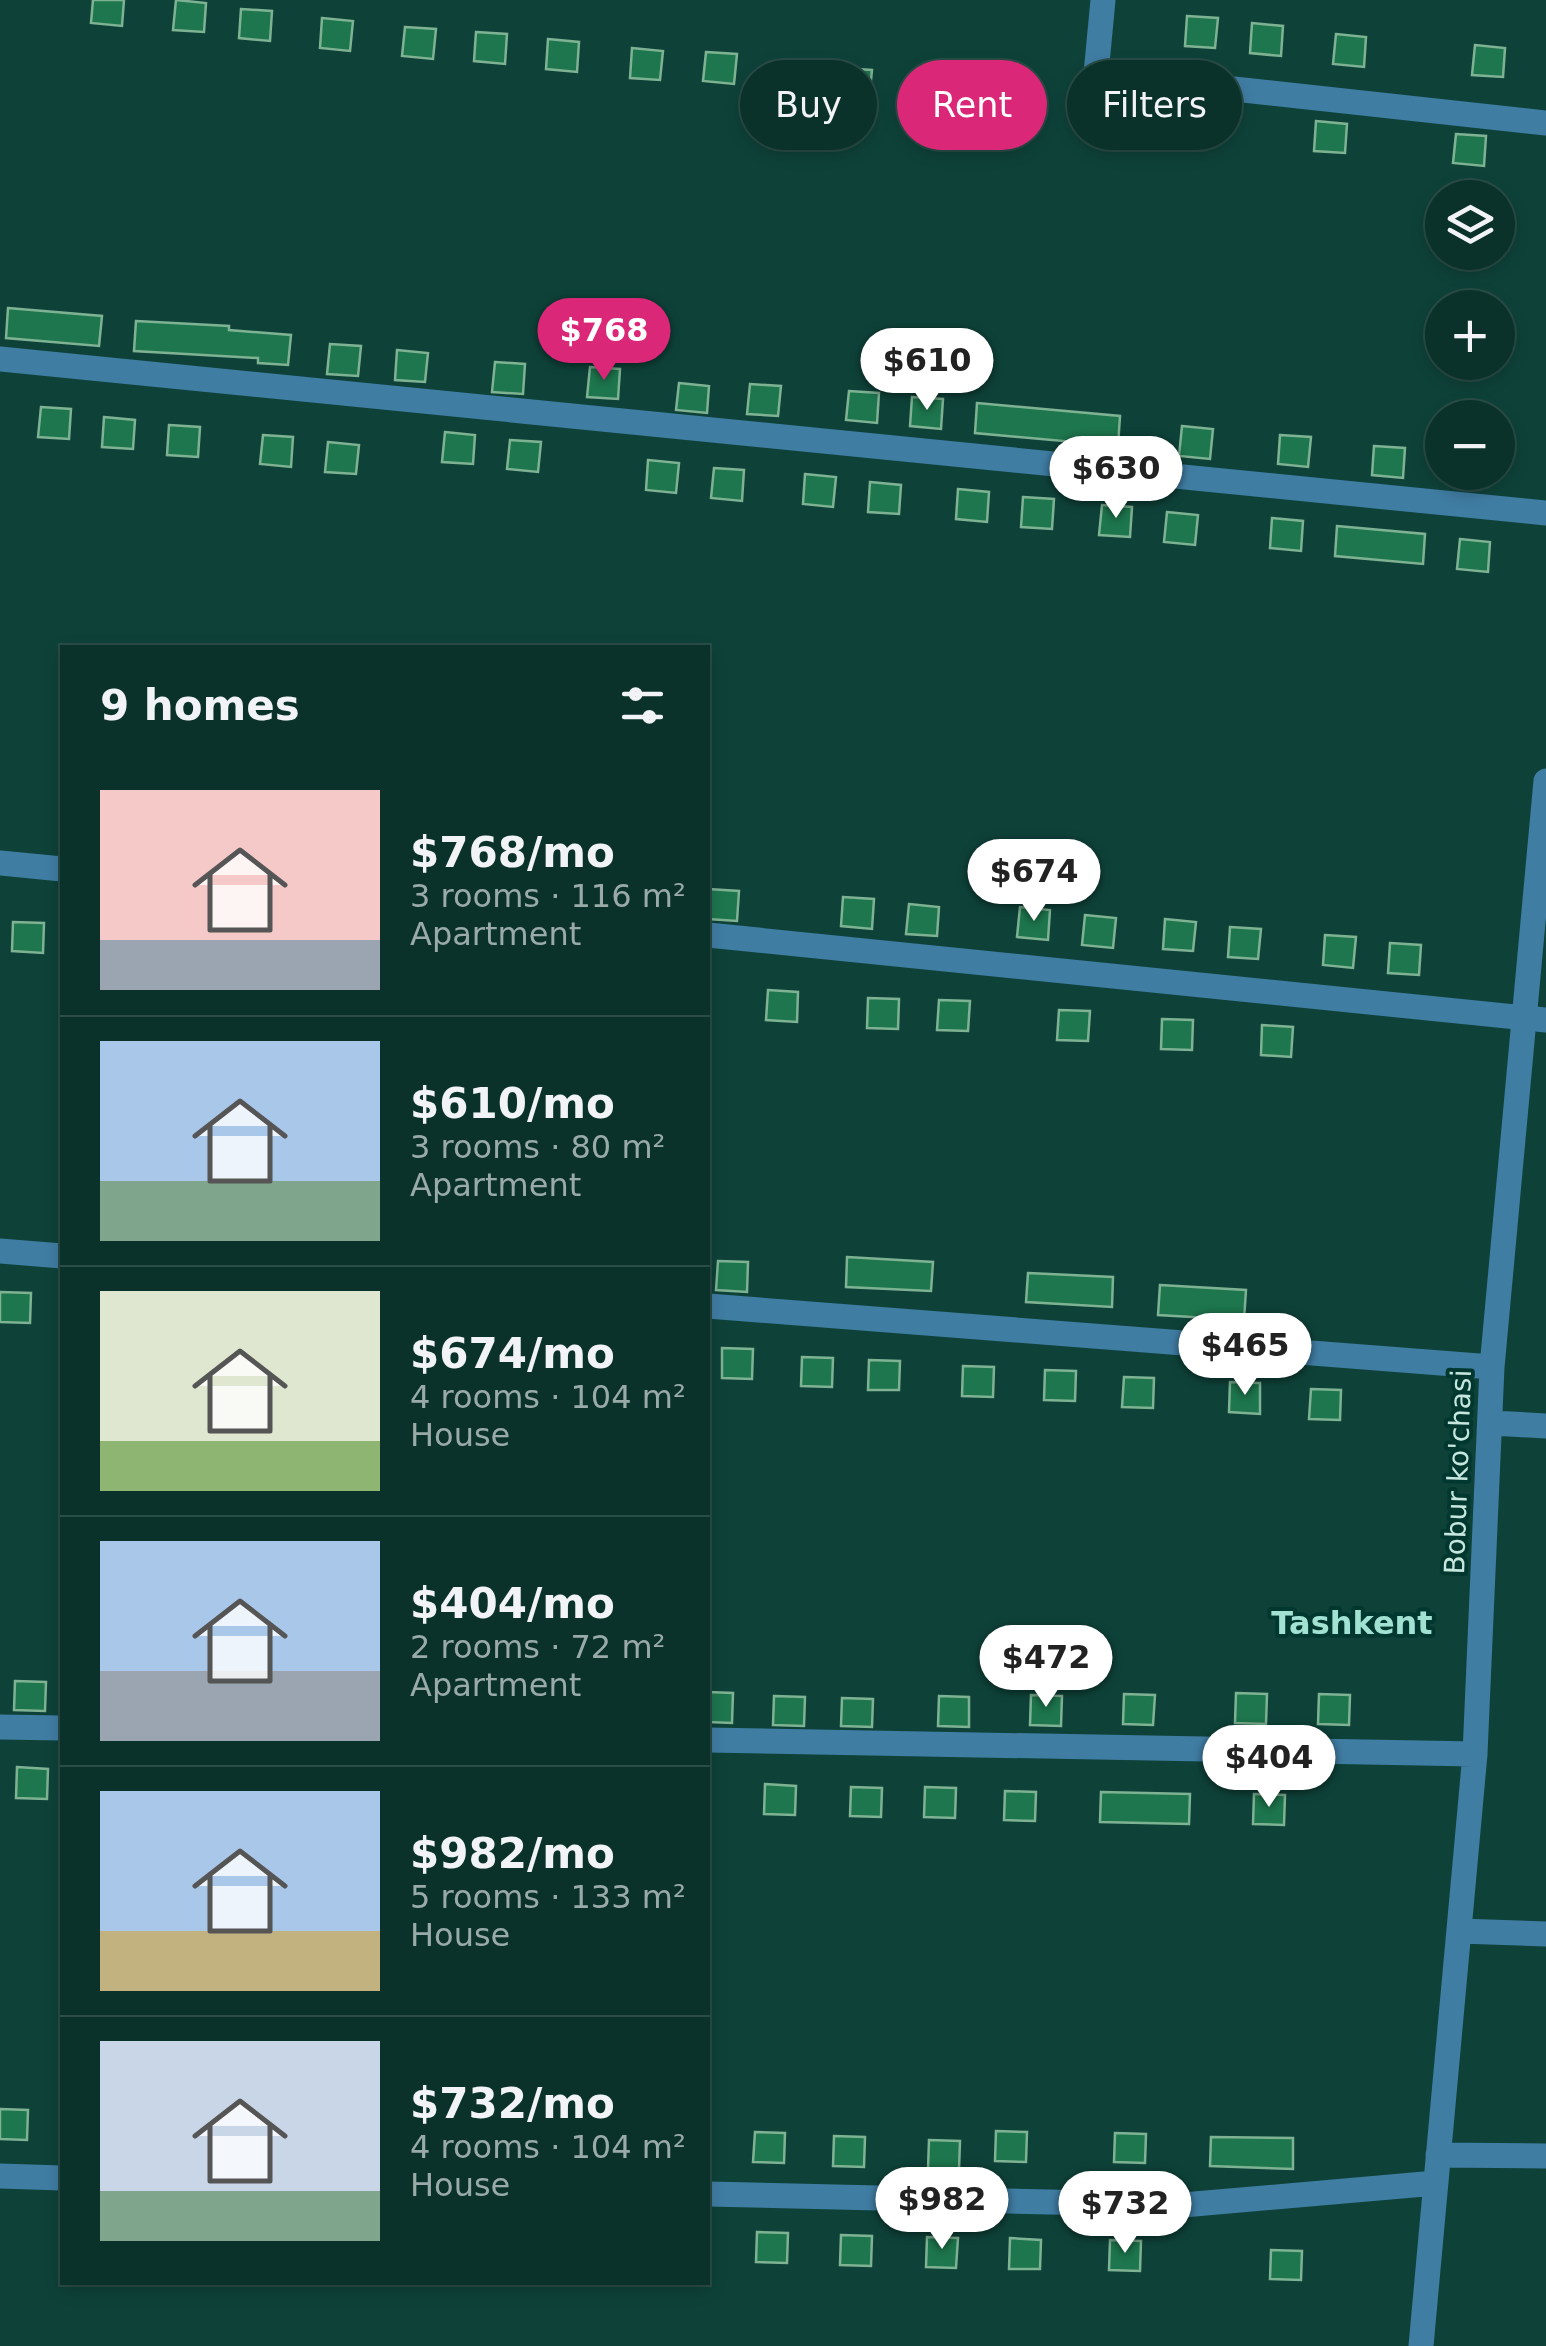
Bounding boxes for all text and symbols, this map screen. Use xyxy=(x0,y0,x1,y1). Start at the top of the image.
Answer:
chip: Buy xyxy=(740,60,877,150)
chip: Rent xyxy=(897,60,1047,150)
chip: Filters xyxy=(1067,60,1242,150)
map controls xyxy=(1425,180,1515,490)
button: layers xyxy=(1425,180,1515,270)
button: + xyxy=(1425,290,1515,380)
pin: $768 xyxy=(545,298,663,383)
text: $768 xyxy=(559,311,649,349)
pin: $610 xyxy=(868,328,986,413)
text: $610 xyxy=(882,341,972,379)
button: − xyxy=(1425,400,1515,490)
pin: $630 xyxy=(1057,436,1175,521)
text: $630 xyxy=(1071,449,1161,487)
icon: filters xyxy=(615,678,670,733)
text: 9 homes xyxy=(100,681,300,730)
text: $768/mo xyxy=(410,828,615,877)
icon: home xyxy=(180,830,300,950)
pin: $674 xyxy=(975,839,1093,924)
text: $674 xyxy=(989,852,1079,890)
text: 3 rooms · 116 m² xyxy=(410,877,686,915)
text: Apartment xyxy=(410,915,581,953)
text: $610/mo xyxy=(410,1079,615,1128)
icon: home xyxy=(180,1081,300,1201)
text: 3 rooms · 80 m² xyxy=(410,1128,665,1166)
text: Apartment xyxy=(410,1166,581,1204)
pin: $465 xyxy=(1186,1313,1304,1398)
text: $465 xyxy=(1200,1326,1290,1364)
text: $674/mo xyxy=(410,1329,615,1378)
icon: home xyxy=(180,1331,300,1451)
street label: Bobur ko'chasi xyxy=(1438,1369,1478,1575)
text: 4 rooms · 104 m² xyxy=(410,1378,686,1416)
text: House xyxy=(410,1416,510,1454)
text: $404/mo xyxy=(410,1579,615,1628)
icon: home xyxy=(180,1581,300,1701)
district label: Tashkent xyxy=(1271,1604,1433,1642)
pin: $472 xyxy=(987,1625,1105,1710)
text: 2 rooms · 72 m² xyxy=(410,1628,665,1666)
text: $472 xyxy=(1001,1638,1091,1676)
text: Apartment xyxy=(410,1666,581,1704)
pin: $404 xyxy=(1210,1725,1328,1810)
text: $404 xyxy=(1224,1738,1314,1776)
text: $982/mo xyxy=(410,1829,615,1878)
icon: home xyxy=(180,1831,300,1951)
text: 5 rooms · 133 m² xyxy=(410,1878,686,1916)
text: House xyxy=(410,1916,510,1954)
text: $732/mo xyxy=(410,2079,615,2128)
icon: home xyxy=(180,2081,300,2201)
text: 4 rooms · 104 m² xyxy=(410,2128,686,2166)
text: House xyxy=(410,2166,510,2204)
pin: $982 xyxy=(883,2167,1001,2252)
pin: $732 xyxy=(1066,2171,1184,2256)
text: $982 xyxy=(897,2180,987,2218)
text: $732 xyxy=(1080,2184,1170,2222)

